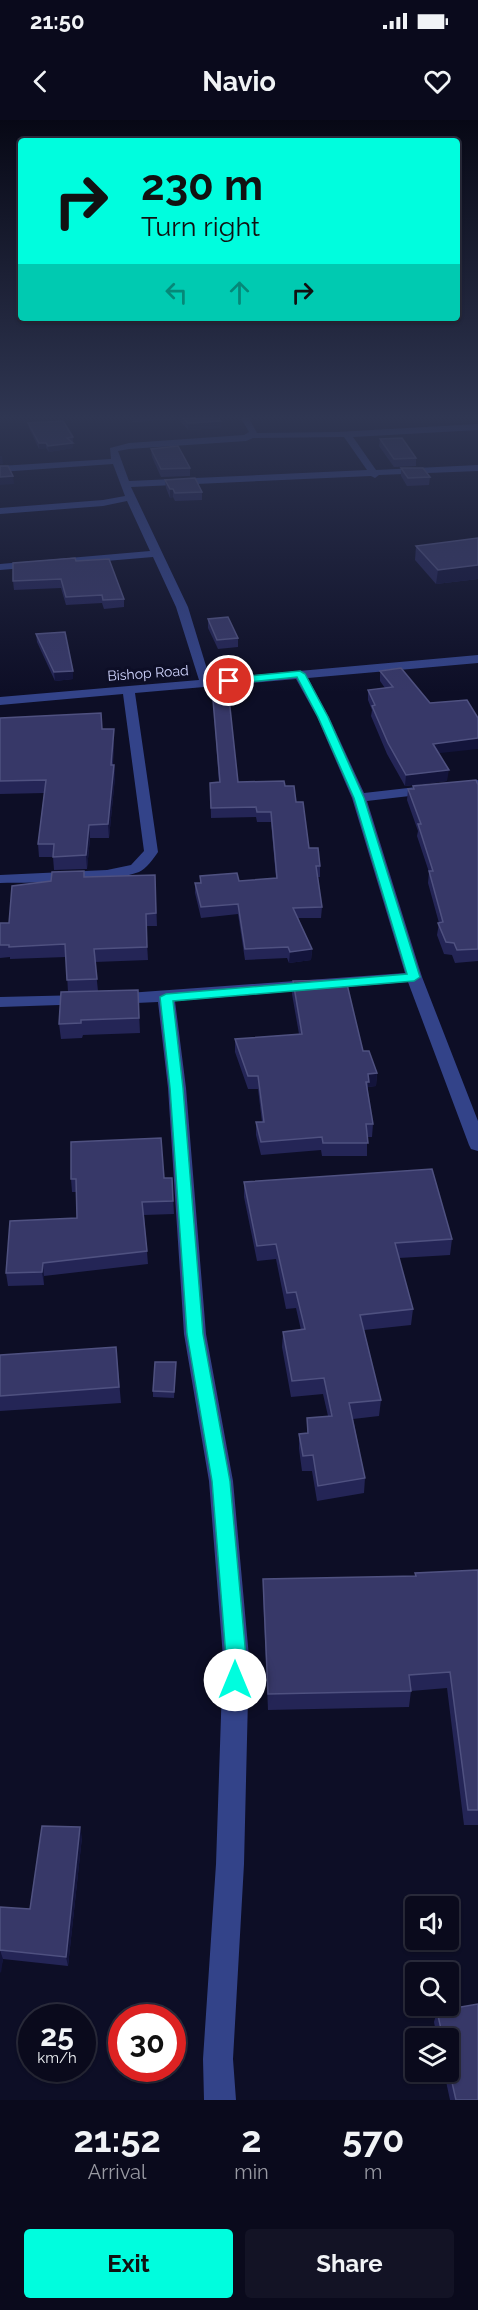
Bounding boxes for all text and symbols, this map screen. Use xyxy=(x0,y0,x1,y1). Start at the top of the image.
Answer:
text: 21:50 xyxy=(30,8,84,34)
icon: back xyxy=(24,65,57,98)
icon: heart xyxy=(421,65,454,98)
text: Navio xyxy=(202,66,276,97)
text: 230 m xyxy=(141,161,263,210)
icon: right xyxy=(42,162,120,240)
text: Turn right xyxy=(141,211,260,242)
icon: left xyxy=(160,276,193,309)
icon: ahead xyxy=(223,276,256,309)
icon: right xyxy=(286,276,319,309)
pin xyxy=(203,655,254,706)
street label: Bishop Road xyxy=(107,662,189,684)
icon: arrive xyxy=(212,664,245,697)
position arrow xyxy=(203,1648,267,1712)
map controls xyxy=(405,1896,459,2082)
button: sound xyxy=(405,1896,459,1950)
button: search xyxy=(405,1962,459,2016)
speed limit sign: 30 xyxy=(108,2004,186,2082)
text: 25 xyxy=(40,2018,74,2053)
button: layers xyxy=(405,2028,459,2082)
text: km/h xyxy=(37,2049,77,2067)
text: 21:52 xyxy=(74,2118,161,2160)
text: 2 xyxy=(241,2118,262,2160)
text: 570 xyxy=(342,2118,404,2160)
text: Arrival xyxy=(88,2160,146,2184)
text: min xyxy=(234,2160,269,2184)
text: m xyxy=(364,2160,383,2184)
button: Exit xyxy=(24,2229,233,2298)
button: Share xyxy=(245,2229,454,2298)

